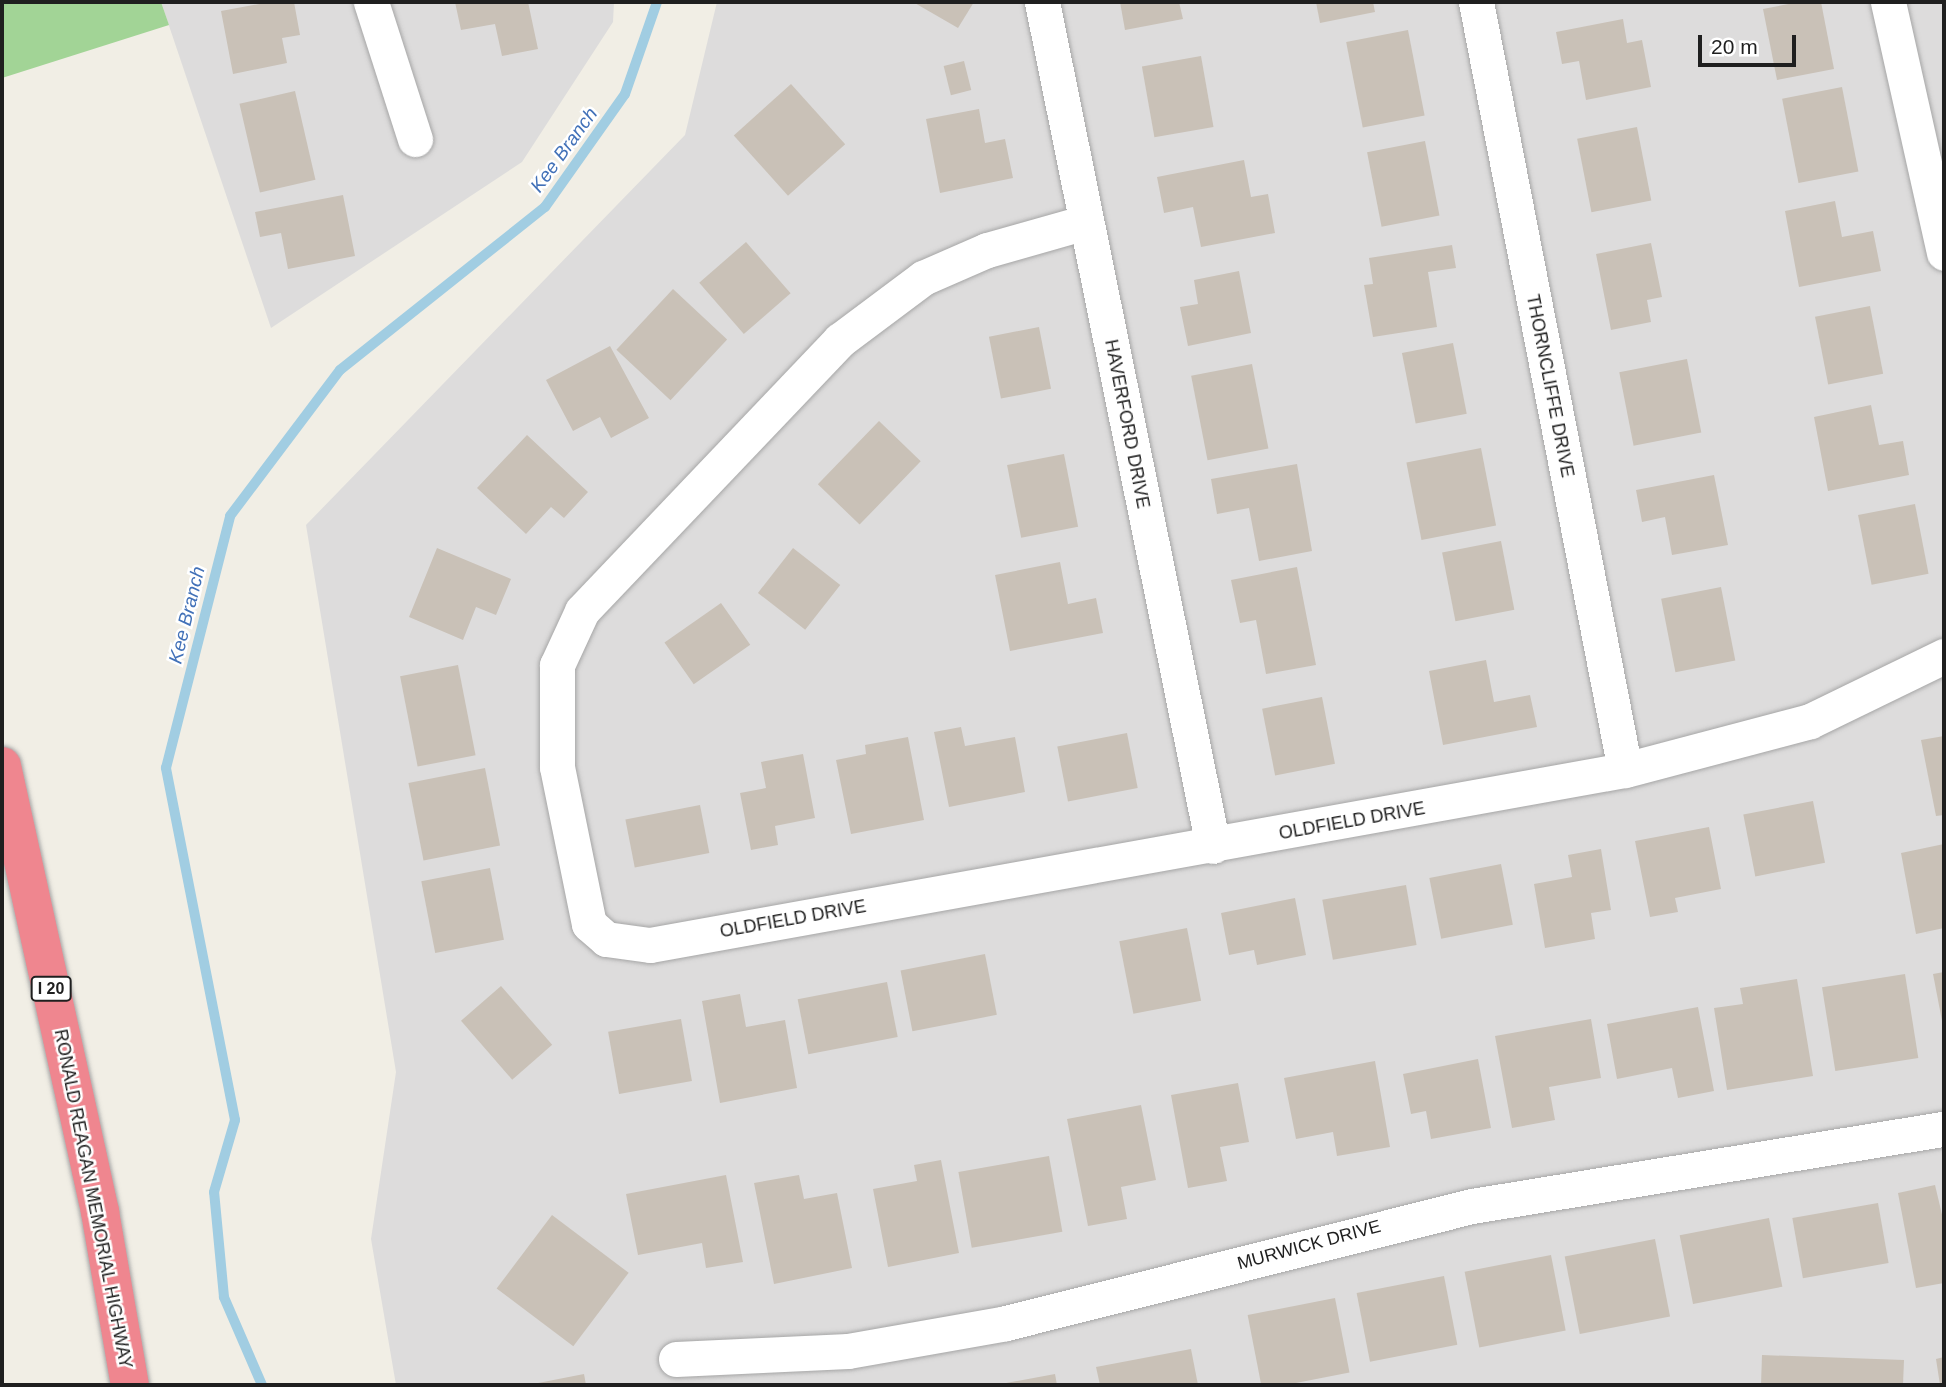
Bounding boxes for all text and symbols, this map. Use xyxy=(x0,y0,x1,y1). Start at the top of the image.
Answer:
scale bar xyxy=(1701,21,1799,65)
text: 20 m xyxy=(1711,35,1758,58)
water label: Kee Branch xyxy=(526,103,602,197)
street label: THORNCLIFFE DRIVE xyxy=(1522,293,1578,479)
street label: HAVERFORD DRIVE xyxy=(1100,338,1154,510)
water label: Kee Branch xyxy=(164,564,210,666)
street label: OLDFIELD DRIVE xyxy=(1277,798,1427,844)
street label: OLDFIELD DRIVE xyxy=(718,896,868,942)
road number: I 20 xyxy=(30,976,72,1001)
street label: RONALD REAGAN MEMORIAL HIGHWAY xyxy=(49,1027,137,1371)
street label: MURWICK DRIVE xyxy=(1235,1215,1383,1275)

